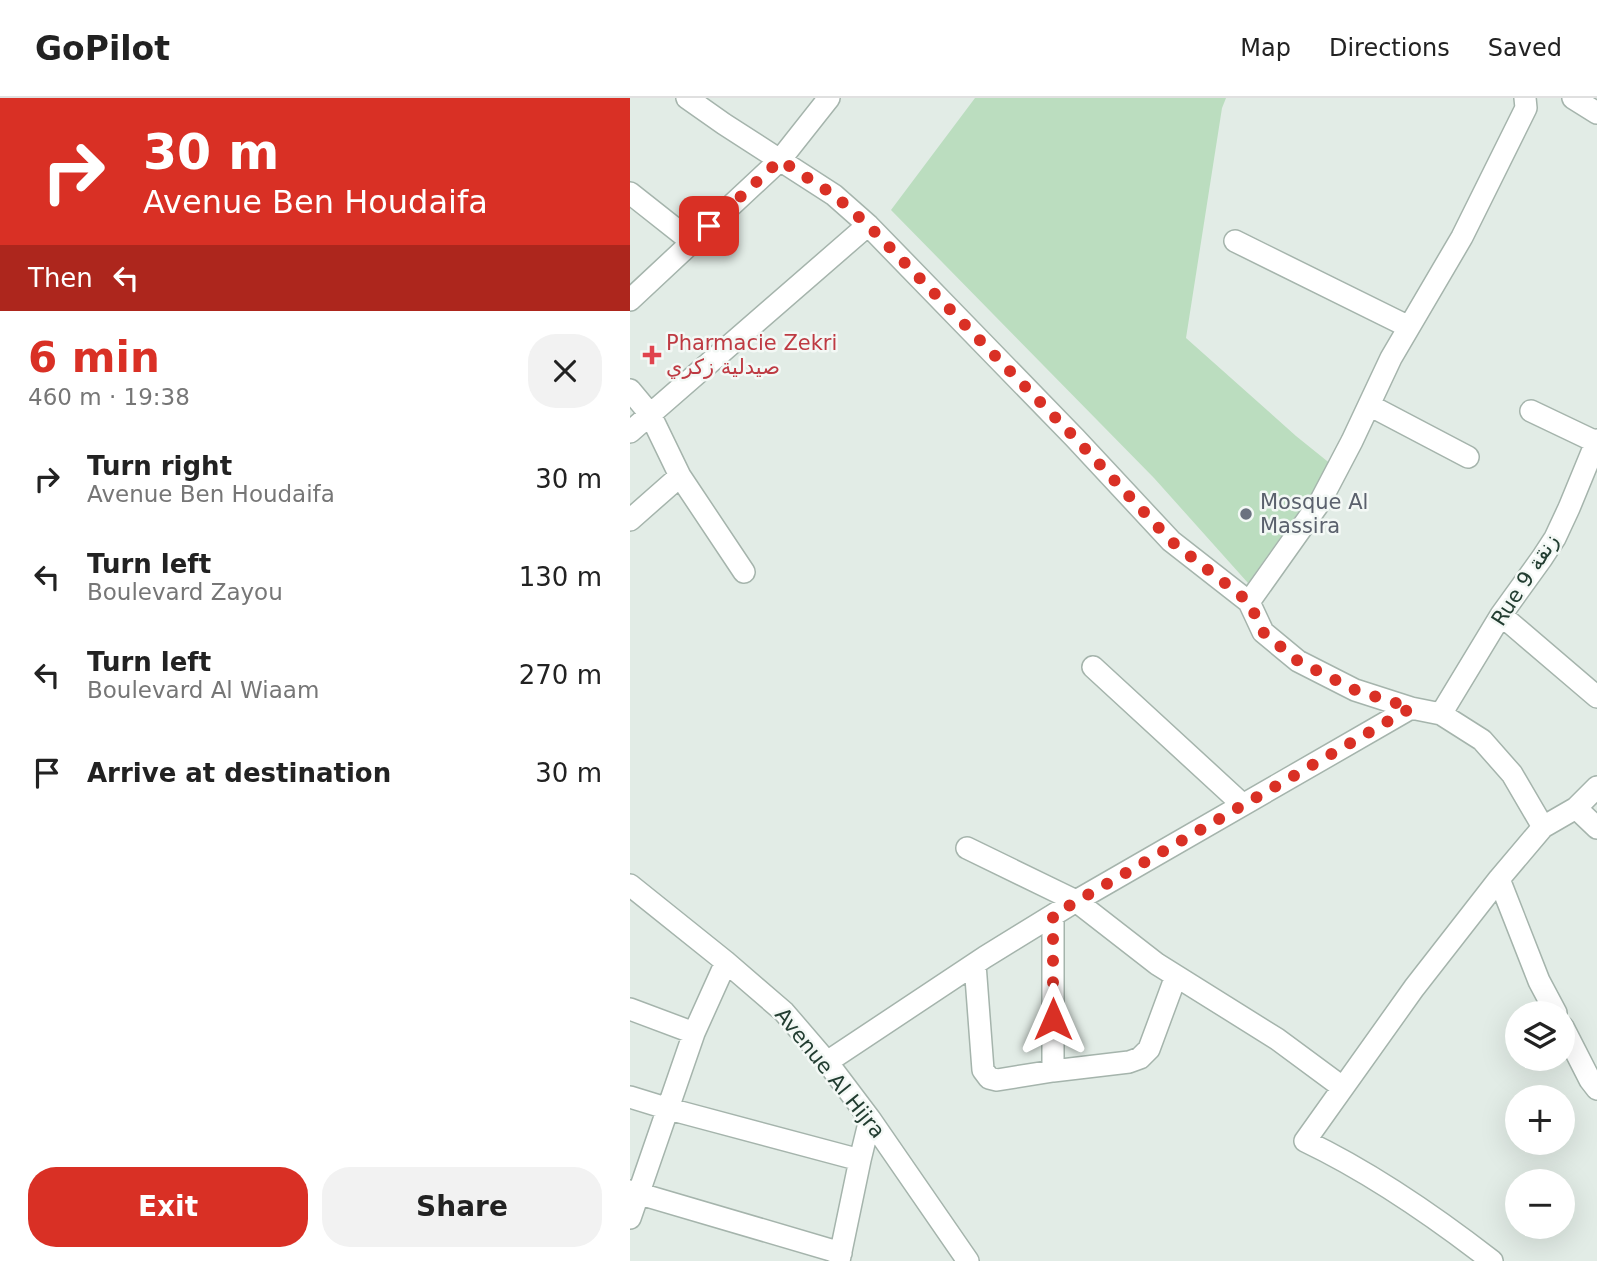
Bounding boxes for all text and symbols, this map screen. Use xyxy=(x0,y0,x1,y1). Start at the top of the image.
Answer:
text: GoPilot xyxy=(35,29,170,68)
text: Map xyxy=(1240,34,1291,62)
text: Directions xyxy=(1329,34,1450,62)
text: Saved xyxy=(1488,34,1562,62)
text: 30 m xyxy=(143,124,279,181)
icon: right xyxy=(28,126,119,217)
text: Avenue Ben Houdaifa xyxy=(143,183,488,221)
pin xyxy=(679,196,739,256)
icon: arrive xyxy=(690,207,728,245)
icon: left xyxy=(107,259,145,297)
text: Then xyxy=(28,263,93,293)
place label: Pharmacie Zekri صيدلية زكري xyxy=(666,331,837,379)
text: 6 min xyxy=(28,333,160,382)
button: close xyxy=(528,334,602,408)
marker: Pharmacie Zekri صيدلية زكري xyxy=(644,347,660,363)
text: 460 m · 19:38 xyxy=(28,384,190,410)
text: Turn right xyxy=(87,451,232,481)
icon: right xyxy=(28,460,66,498)
text: 30 m xyxy=(535,464,602,494)
text: Avenue Ben Houdaifa xyxy=(87,481,335,507)
place label: Mosque Al Massira xyxy=(1260,490,1368,538)
marker: Mosque Al Massira xyxy=(1238,506,1254,522)
street label: Rue 9 زنقة xyxy=(1486,530,1564,630)
text: Turn left xyxy=(87,549,211,579)
icon: left xyxy=(28,558,66,596)
text: 130 m xyxy=(519,562,602,592)
text: Boulevard Zayou xyxy=(87,579,283,605)
text: Turn left xyxy=(87,647,211,677)
icon: left xyxy=(28,656,66,694)
text: 270 m xyxy=(519,660,602,690)
text: Boulevard Al Wiaam xyxy=(87,677,319,703)
icon: arrive xyxy=(28,754,66,792)
text: Arrive at destination xyxy=(87,758,391,788)
text: 30 m xyxy=(535,758,602,788)
position arrow xyxy=(1016,982,1090,1056)
map controls xyxy=(1505,1001,1575,1239)
button: layers xyxy=(1505,1001,1575,1071)
street label: Avenue Al Hijra xyxy=(770,1003,890,1143)
button: + xyxy=(1505,1085,1575,1155)
button: Exit xyxy=(28,1167,308,1247)
button: Share xyxy=(322,1167,602,1247)
button: − xyxy=(1505,1169,1575,1239)

